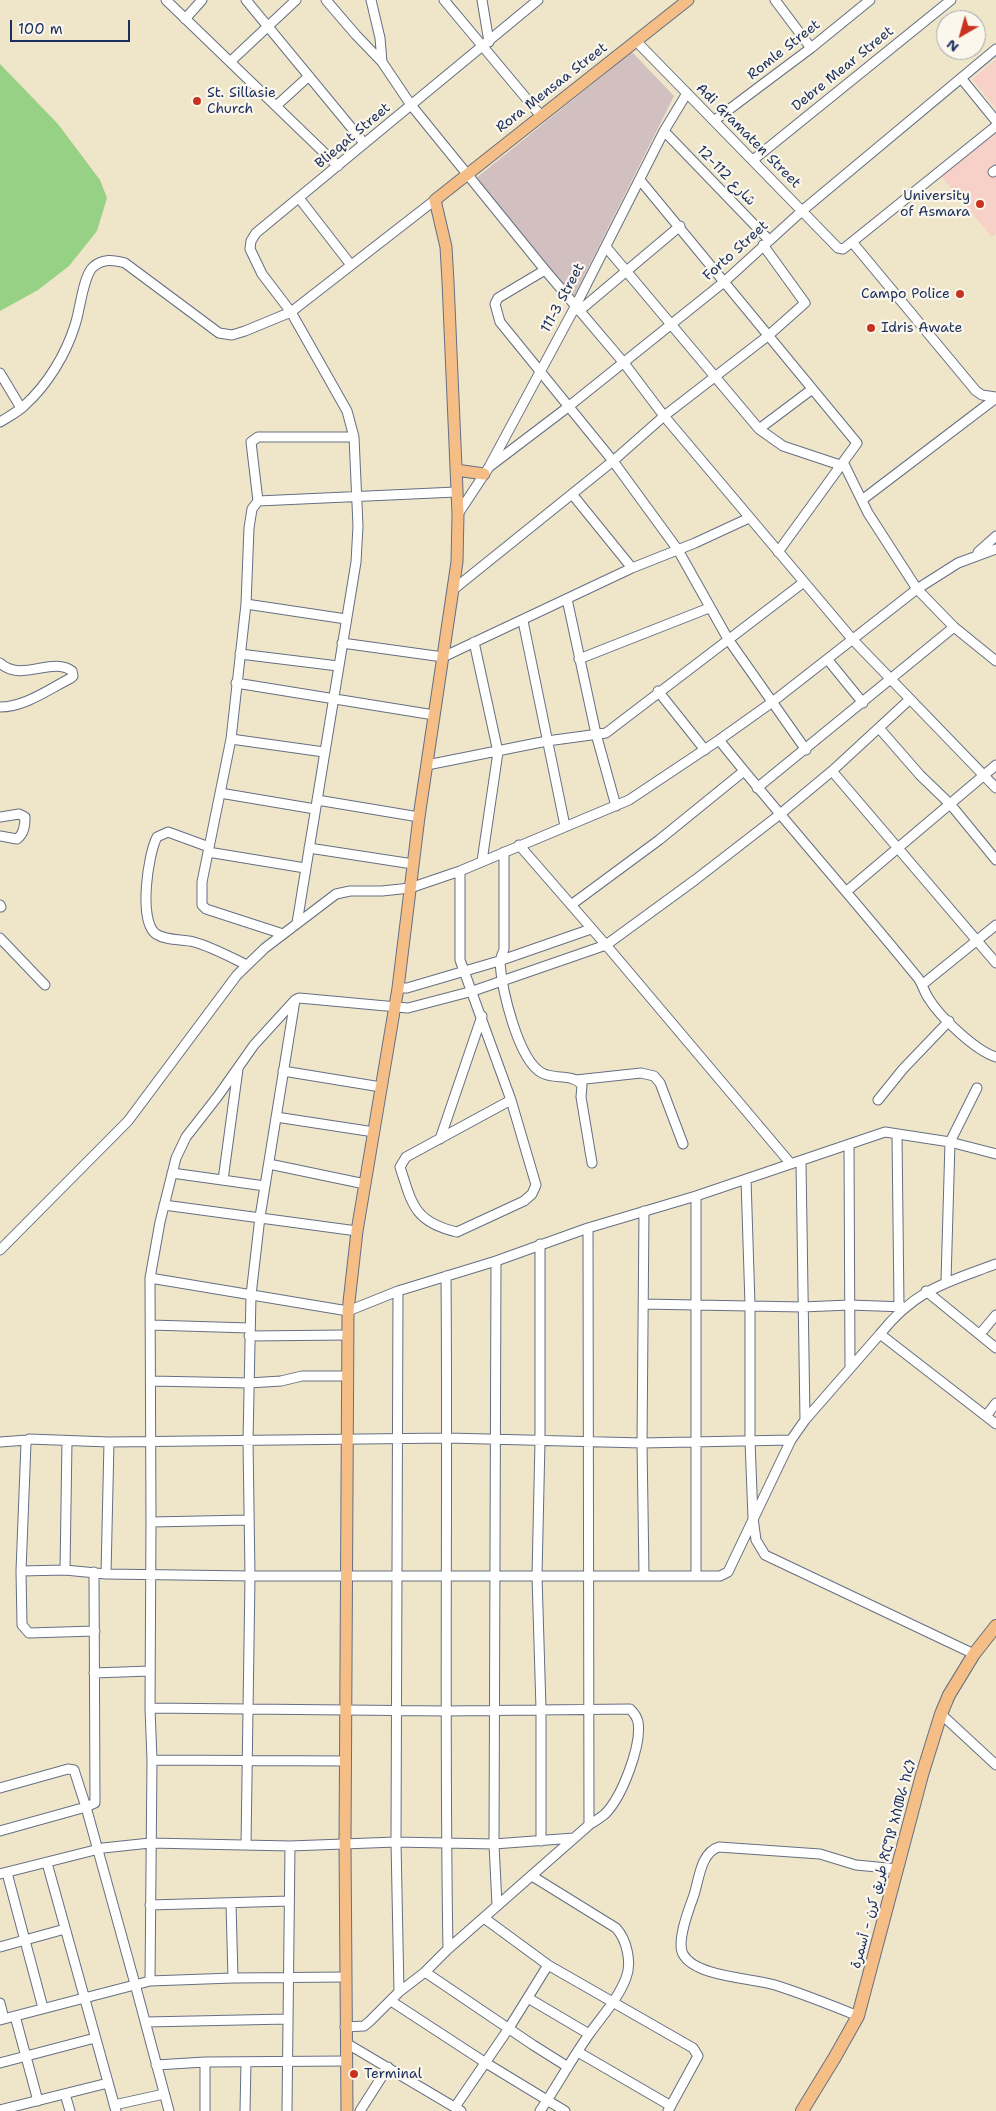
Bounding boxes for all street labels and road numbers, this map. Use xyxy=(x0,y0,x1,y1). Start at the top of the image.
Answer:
street label: Romle Street xyxy=(744,16,824,84)
street label: Debre Mear Street xyxy=(789,23,897,115)
street label: Rora Mensaa Street xyxy=(493,39,611,137)
street label: Adi Gramaten Street xyxy=(692,80,804,192)
street label: Blieqat Street xyxy=(312,100,394,172)
street label: شارع 112-12 xyxy=(693,142,759,210)
street label: Forto Street xyxy=(700,217,772,285)
street label: 111-3 Street xyxy=(538,260,588,336)
street label: طريق كرن - أسمرة ጽርግያ አስመራ ከረን xyxy=(848,1758,920,1970)

